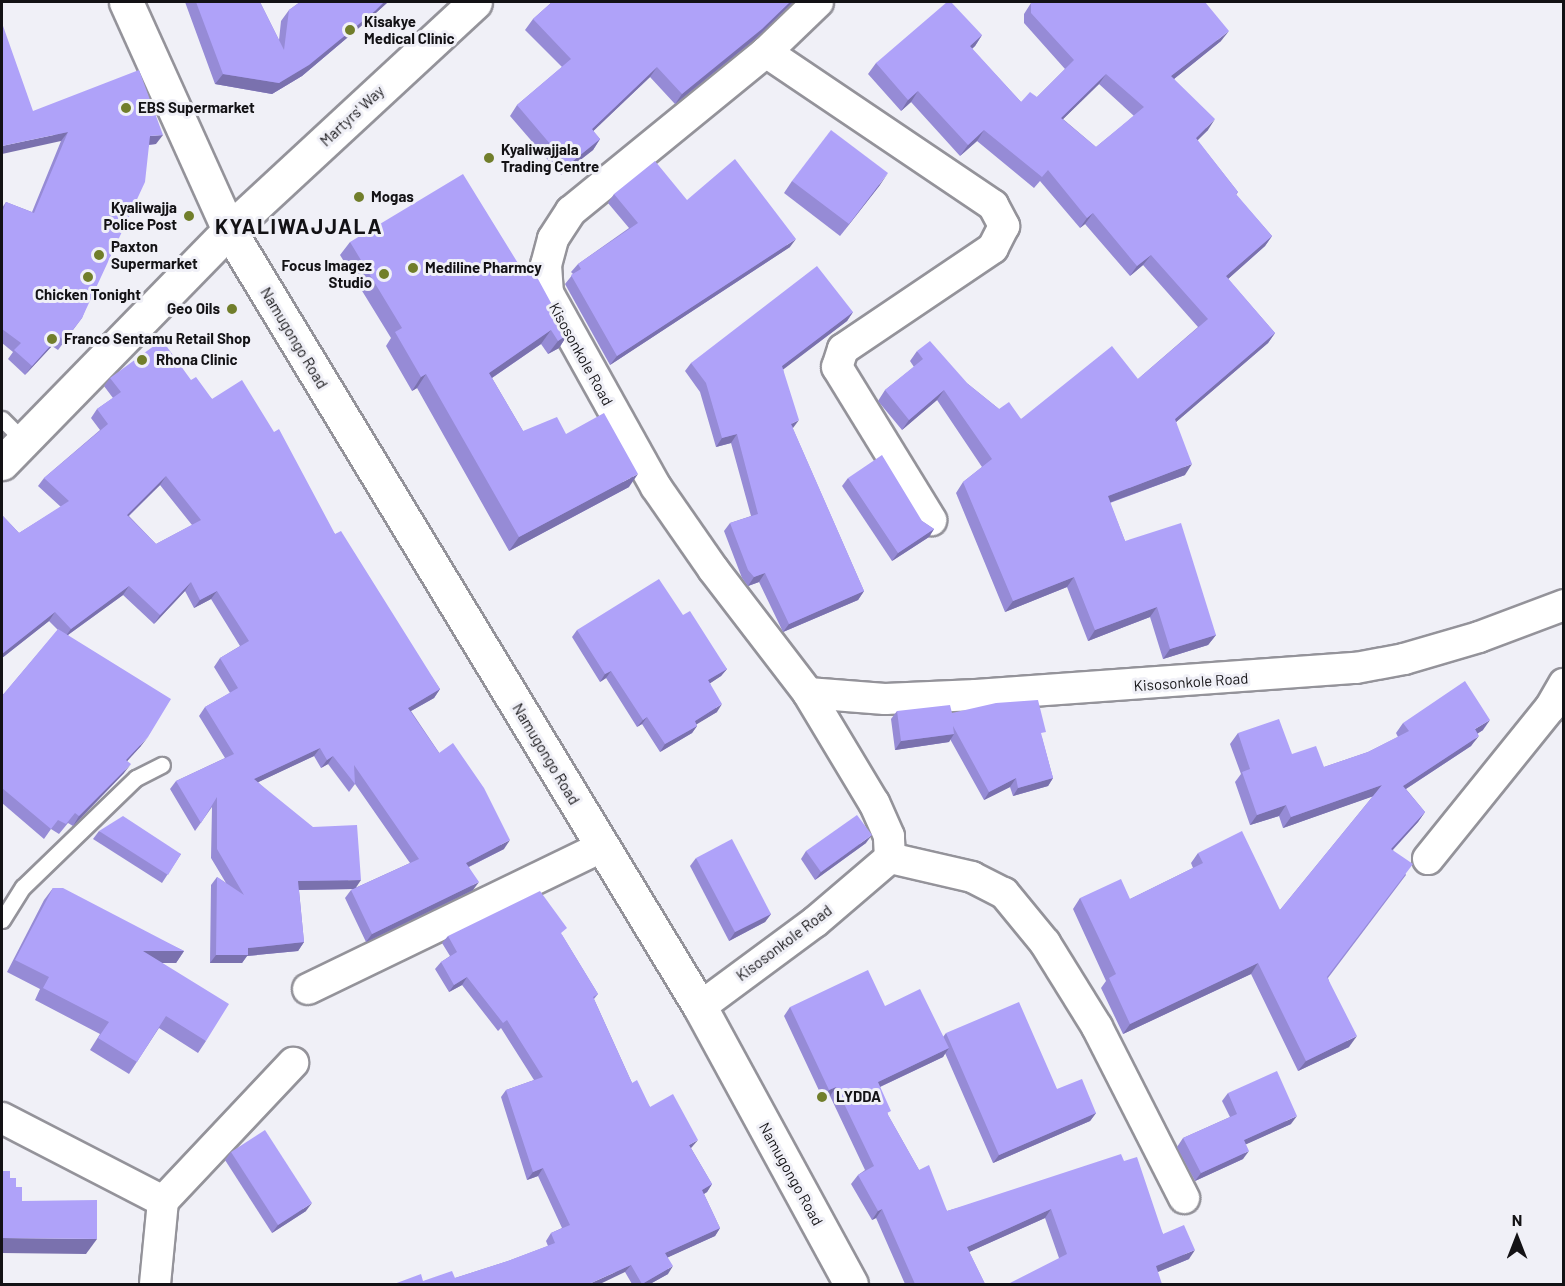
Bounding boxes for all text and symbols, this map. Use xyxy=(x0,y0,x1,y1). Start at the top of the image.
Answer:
place label: Kisakye Medical Clinic xyxy=(364,12,455,47)
marker: Kisakye Medical Clinic xyxy=(341,21,359,39)
street label: Martyrs' Way xyxy=(316,82,388,150)
place label: EBS Supermarket xyxy=(138,99,255,117)
marker: EBS Supermarket xyxy=(119,101,133,115)
place label: Kyaliwajjala Trading Centre xyxy=(501,140,599,175)
marker: Kyaliwajjala Trading Centre xyxy=(482,151,496,165)
place label: Mogas xyxy=(371,188,414,206)
marker: Mogas xyxy=(352,190,366,204)
place label: Kyaliwajja Police Post xyxy=(103,198,177,233)
marker: Kyaliwajja Police Post xyxy=(182,209,196,223)
district label: KYALIWAJJALA xyxy=(215,213,383,239)
place label: Paxton Supermarket xyxy=(111,237,198,272)
marker: Paxton Supermarket xyxy=(92,248,106,262)
place label: Focus Imagez Studio xyxy=(282,256,372,291)
place label: Mediline Pharmcy xyxy=(425,259,542,277)
marker: Mediline Pharmcy xyxy=(406,261,420,275)
marker: Focus Imagez Studio xyxy=(377,267,391,281)
marker: Chicken Tonight xyxy=(81,270,95,284)
street label: Namugongo Road xyxy=(257,284,331,392)
place label: Chicken Tonight xyxy=(35,286,141,304)
street label: Kisosonkole Road xyxy=(545,299,617,409)
place label: Geo Oils xyxy=(167,300,220,318)
marker: Geo Oils xyxy=(225,302,239,316)
place label: Franco Sentamu Retail Shop xyxy=(64,330,251,348)
marker: Franco Sentamu Retail Shop xyxy=(45,332,59,346)
marker: Rhona Clinic xyxy=(133,351,151,369)
place label: Rhona Clinic xyxy=(156,351,238,369)
street label: Kisosonkole Road xyxy=(1133,669,1249,695)
street label: Namugongo Road xyxy=(509,700,583,808)
street label: Kisosonkole Road xyxy=(733,901,835,985)
marker: LYDDA xyxy=(813,1088,831,1106)
place label: LYDDA xyxy=(836,1088,881,1106)
street label: Namugongo Road xyxy=(755,1119,827,1229)
north arrow xyxy=(1487,1208,1547,1268)
text: N xyxy=(1512,1210,1522,1229)

